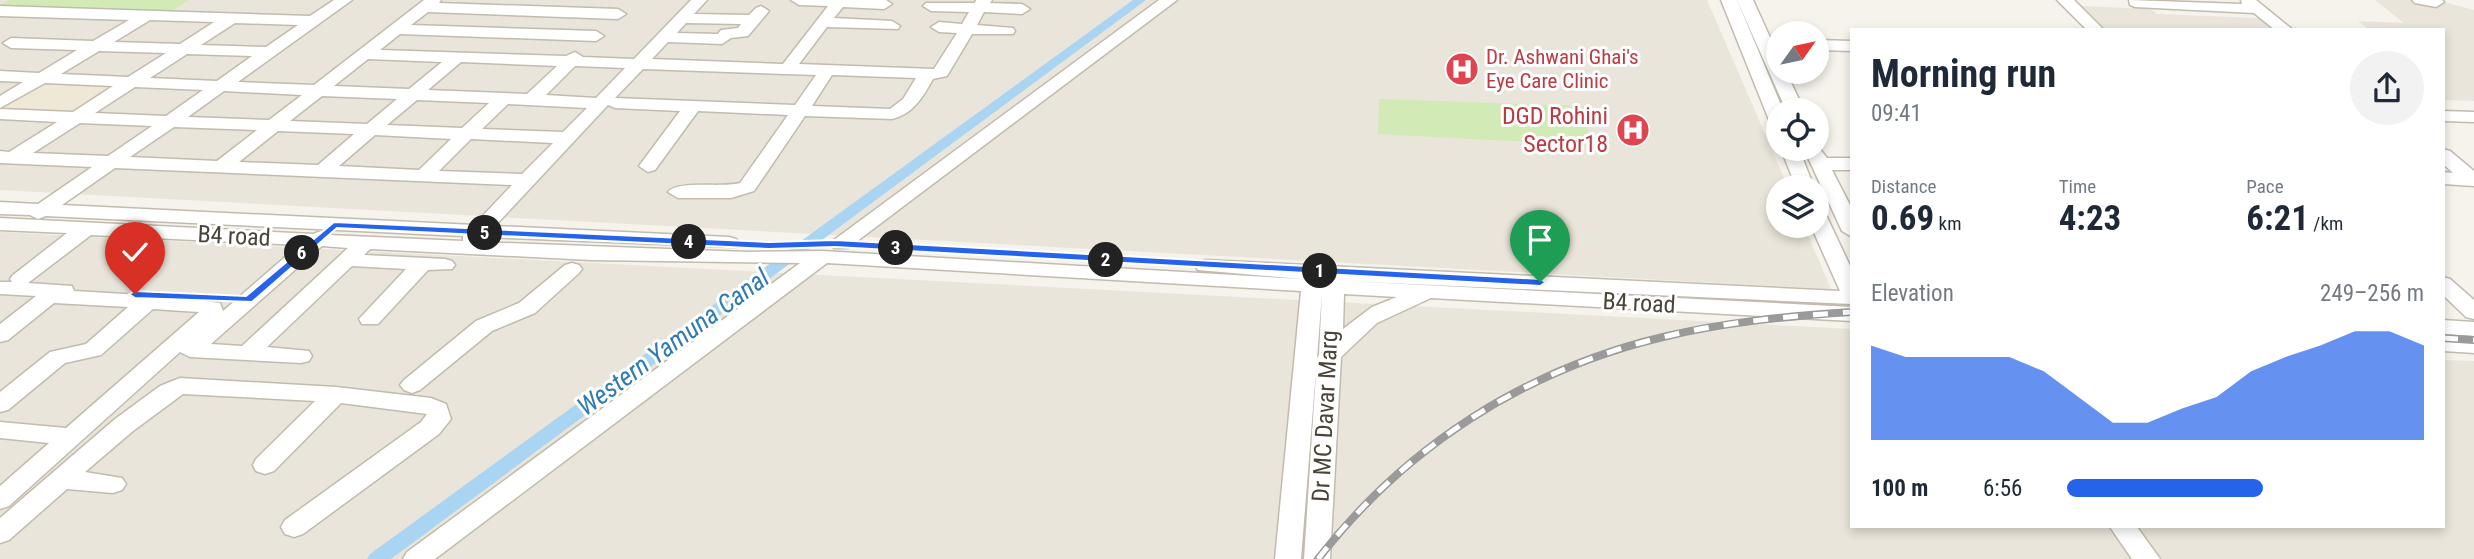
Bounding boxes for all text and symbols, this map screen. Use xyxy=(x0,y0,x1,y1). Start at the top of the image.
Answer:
north arrow xyxy=(1766,21,1829,84)
map controls xyxy=(1766,21,1829,238)
place label: Dr. Ashwani Ghai's Eye Care Clinic xyxy=(1486,45,1639,93)
hospital icon: Dr. Ashwani Ghai's Eye Care Clinic xyxy=(1443,50,1481,88)
button: share xyxy=(2350,51,2424,125)
text: Morning run xyxy=(1871,52,2056,96)
button: locate xyxy=(1766,98,1829,161)
text: 09:41 xyxy=(1871,100,1922,127)
place label: DGD Rohini Sector18 xyxy=(1502,102,1608,158)
hospital icon: DGD Rohini Sector18 xyxy=(1614,111,1652,149)
button: layers xyxy=(1766,175,1829,238)
text: Distance xyxy=(1871,175,1936,198)
text: Time xyxy=(2059,175,2096,198)
text: Pace xyxy=(2246,175,2284,198)
text: 0.69 xyxy=(1871,198,1934,239)
text: 4:23 xyxy=(2059,198,2121,239)
text: 6:21 xyxy=(2246,198,2309,239)
pin xyxy=(1510,210,1570,282)
text: km xyxy=(1934,212,1961,235)
text: /km xyxy=(2309,212,2343,235)
pin: 5 xyxy=(468,216,503,250)
street label: B4 road xyxy=(197,220,271,252)
text: 5 xyxy=(480,221,489,244)
icon: arrive xyxy=(1521,221,1559,259)
pin xyxy=(105,222,165,294)
pin: 4 xyxy=(672,224,706,260)
text: 4 xyxy=(684,230,693,253)
pin: 3 xyxy=(878,230,914,266)
icon: check xyxy=(116,233,154,271)
pin: 6 xyxy=(284,236,320,270)
text: 3 xyxy=(891,236,900,259)
text: 6 xyxy=(297,241,306,264)
pin: 2 xyxy=(1088,243,1124,278)
text: 2 xyxy=(1101,248,1110,271)
pin: 1 xyxy=(1302,254,1338,288)
text: 1 xyxy=(1315,259,1324,282)
water label: Western Yamuna Canal xyxy=(571,262,776,422)
text: Elevation xyxy=(1871,280,1954,307)
text: 249–256 m xyxy=(2320,280,2424,307)
street label: B4 road xyxy=(1602,287,1676,319)
street label: Dr MC Davar Marg xyxy=(1307,330,1343,502)
text: 100 m xyxy=(1871,475,1928,502)
text: 6:56 xyxy=(1983,475,2022,502)

